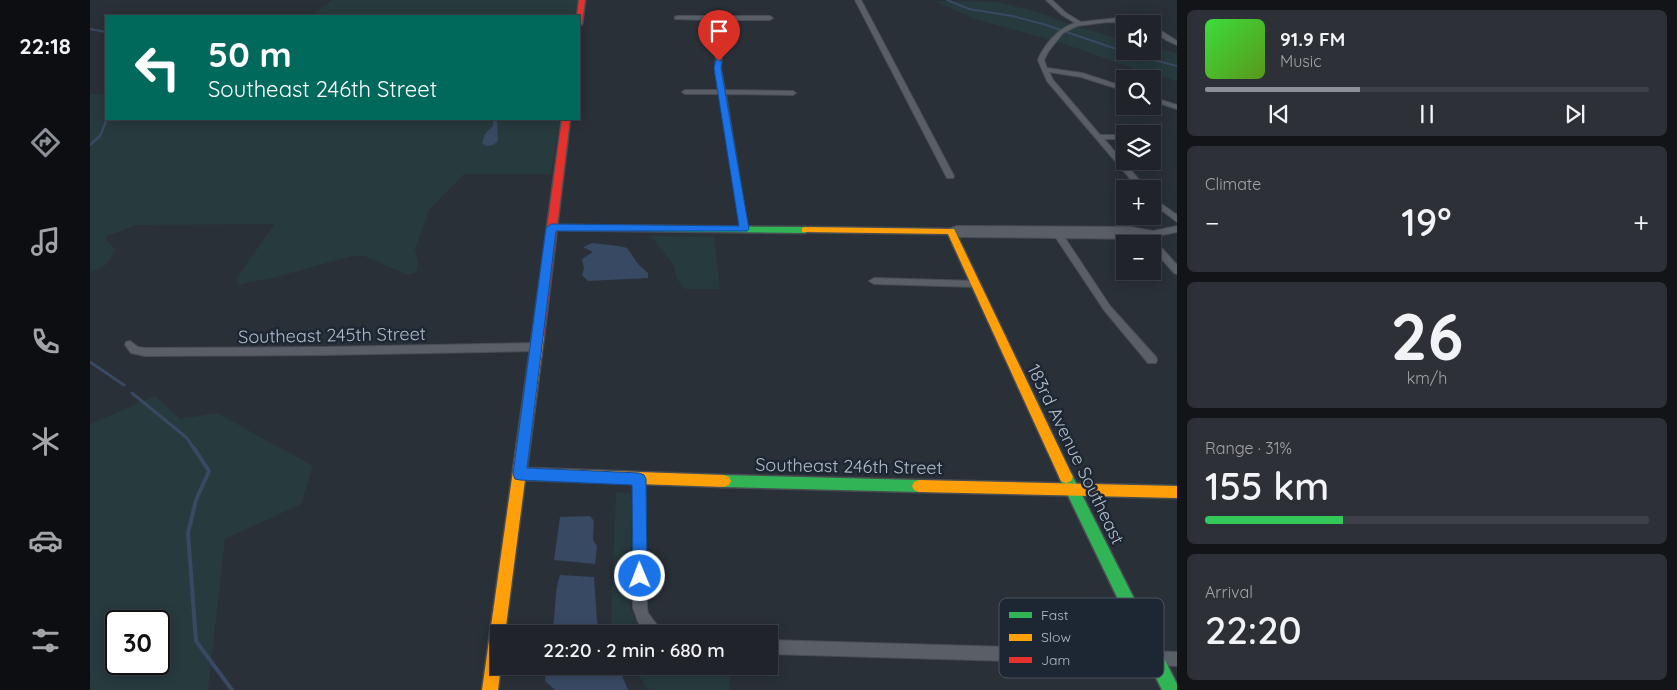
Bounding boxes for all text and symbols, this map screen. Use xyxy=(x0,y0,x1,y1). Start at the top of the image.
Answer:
pin xyxy=(698,10,740,61)
map controls xyxy=(1116,15,1161,280)
button: sound xyxy=(1116,15,1161,60)
icon: arrive xyxy=(705,17,733,45)
text: 91.9 FM xyxy=(1280,27,1345,51)
text: 22:18 xyxy=(19,32,71,60)
text: 50 m xyxy=(208,32,292,76)
icon: left xyxy=(125,35,190,100)
text: Music xyxy=(1280,51,1322,71)
button: search xyxy=(1116,70,1161,115)
text: Southeast 246th Street xyxy=(208,75,437,103)
icon: previous xyxy=(1265,100,1293,128)
icon: pause xyxy=(1413,100,1441,128)
icon: next xyxy=(1561,100,1589,128)
icon: directions xyxy=(28,125,63,160)
button: layers xyxy=(1116,125,1161,170)
text: Climate xyxy=(1205,174,1261,194)
button: + xyxy=(1116,180,1161,225)
text: 19° xyxy=(1401,198,1451,246)
text: − xyxy=(1205,205,1220,240)
text: + xyxy=(1633,205,1649,240)
icon: music xyxy=(28,224,63,259)
button: − xyxy=(1116,235,1161,280)
text: 26 xyxy=(1391,295,1463,376)
street label: Southeast 245th Street xyxy=(238,322,426,348)
icon: phone xyxy=(28,324,63,359)
street label: 183rd Avenue Southeast xyxy=(1022,360,1130,548)
text: km/h xyxy=(1407,368,1447,388)
icon: climate xyxy=(28,424,63,459)
text: Range · 31% xyxy=(1205,438,1292,458)
street label: Southeast 246th Street xyxy=(755,453,943,479)
text: 155 km xyxy=(1205,462,1329,510)
icon: car xyxy=(28,523,63,558)
position arrow xyxy=(613,549,665,601)
text: Arrival xyxy=(1205,582,1253,602)
legend xyxy=(999,598,1164,678)
text: Fast xyxy=(1041,606,1069,624)
text: 22:20 xyxy=(1205,606,1302,654)
speed limit sign: 30 xyxy=(105,610,170,675)
icon: filters xyxy=(28,623,63,658)
text: Slow xyxy=(1041,628,1071,646)
text: 22:20 · 2 min · 680 m xyxy=(543,638,725,662)
text: Jam xyxy=(1041,651,1070,669)

